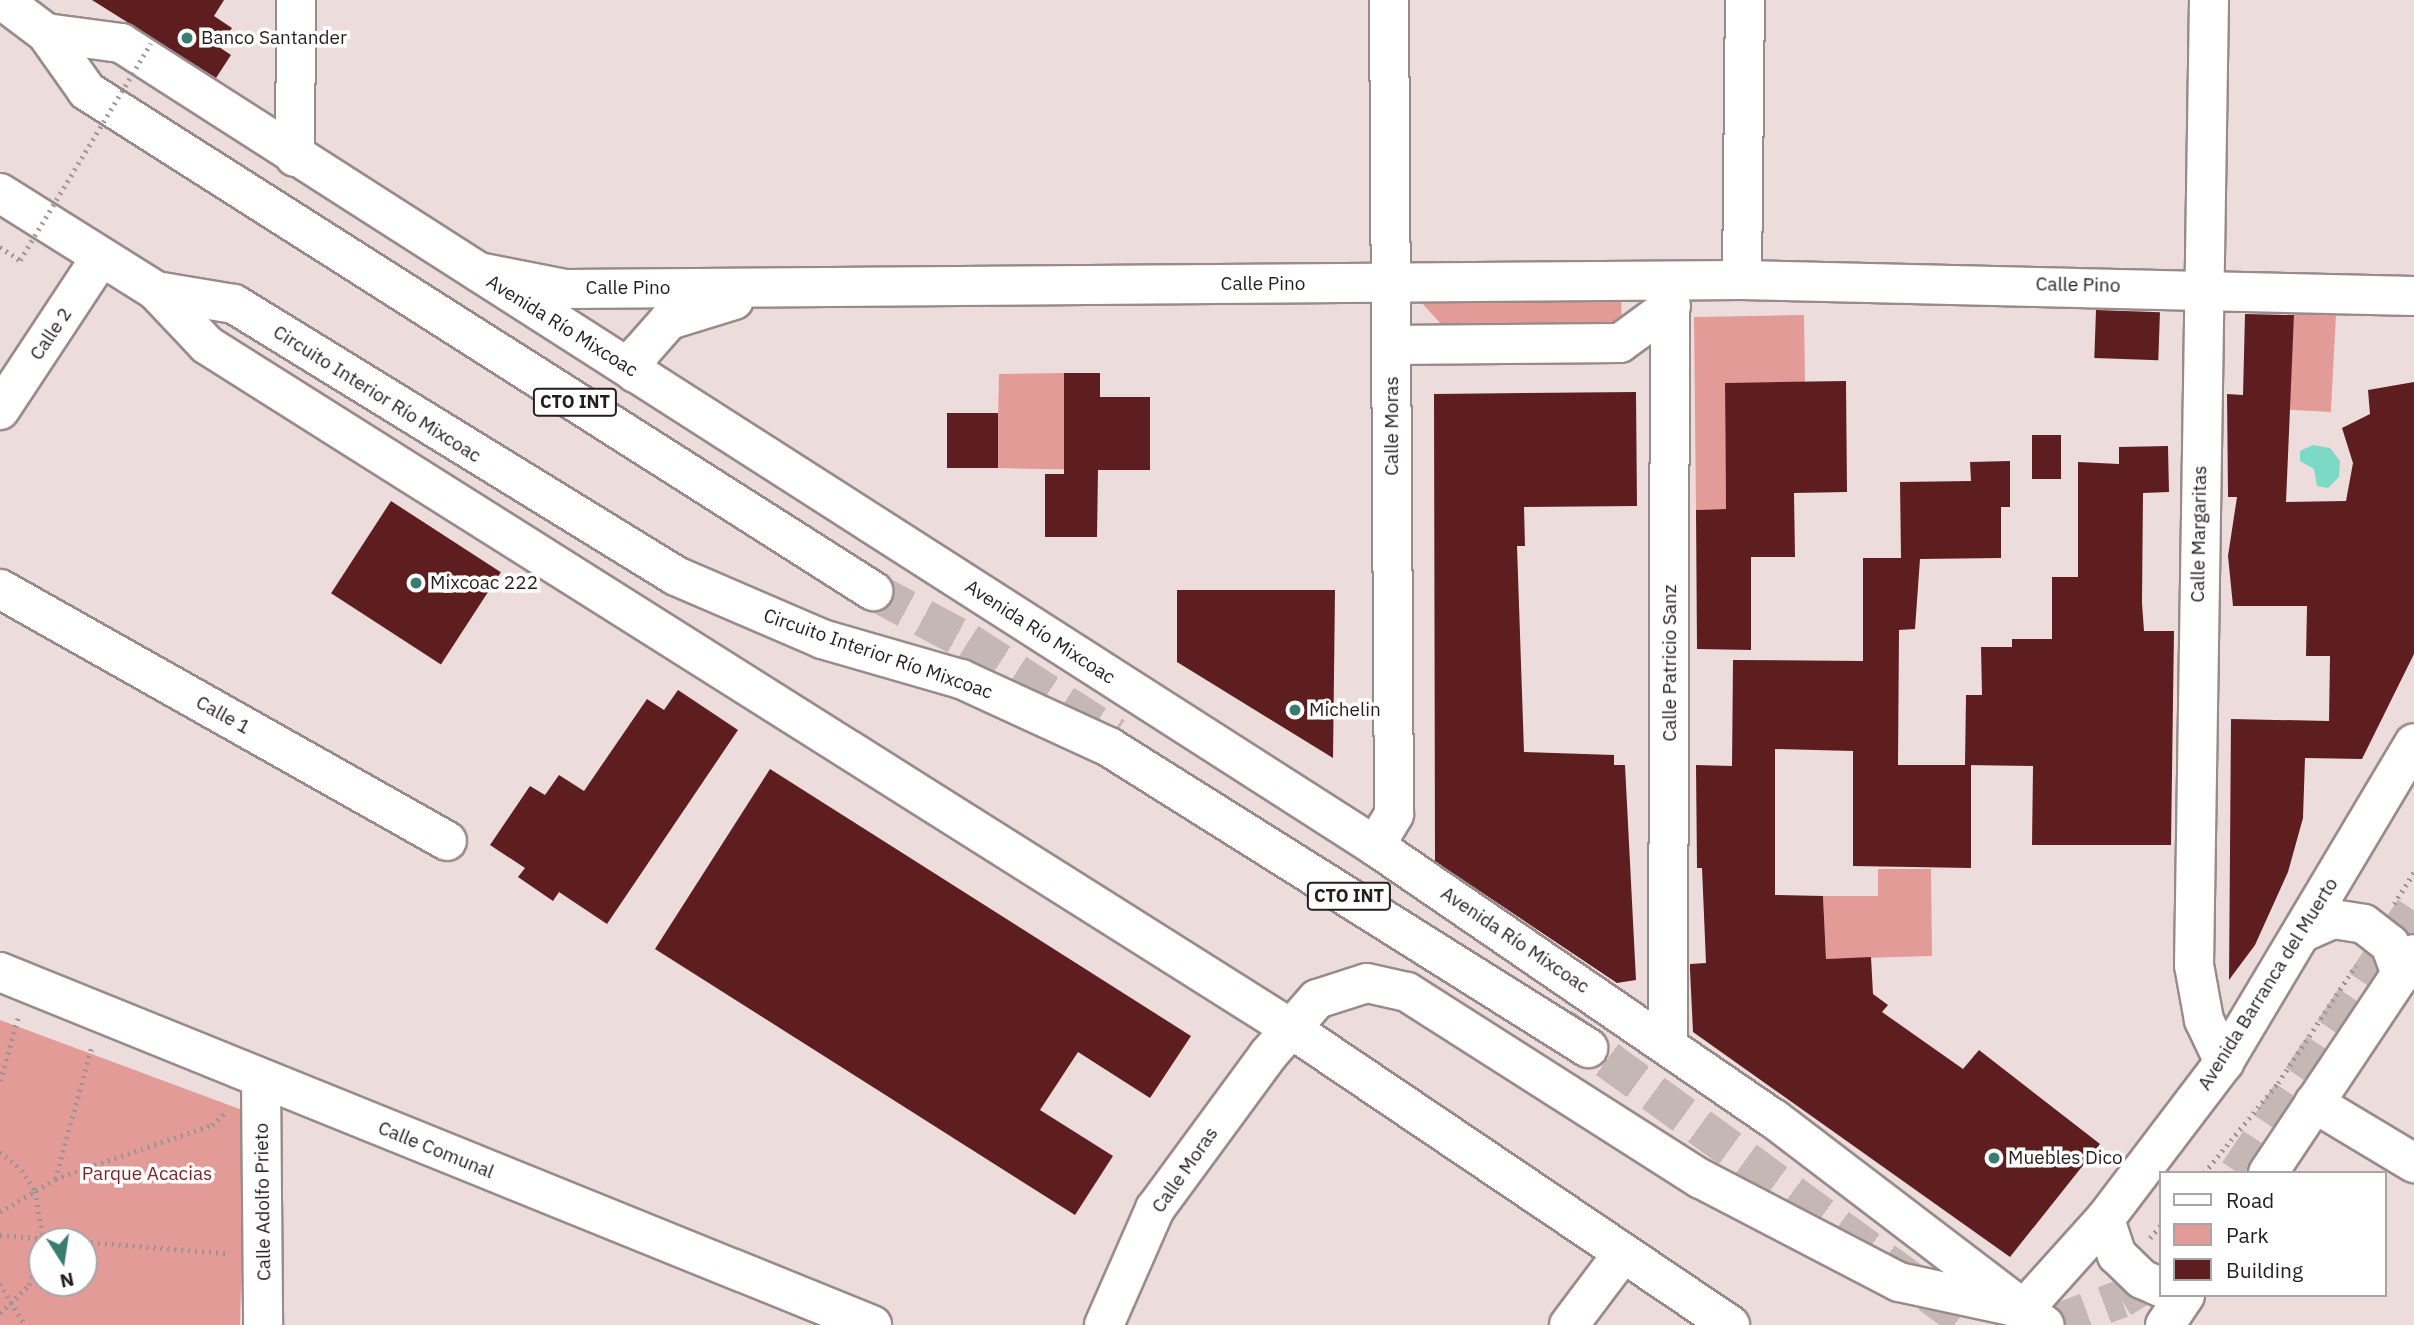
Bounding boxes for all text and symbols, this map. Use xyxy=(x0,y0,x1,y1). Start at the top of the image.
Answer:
place label: Banco Santander xyxy=(201,27,347,49)
marker: Banco Santander xyxy=(179,30,195,46)
street label: Avenida Río Mixcoac xyxy=(482,270,642,382)
street label: Calle Pino xyxy=(1221,273,1305,295)
street label: Calle Pino xyxy=(2035,273,2121,297)
street label: Calle Pino xyxy=(586,277,670,299)
street label: Calle 2 xyxy=(25,303,77,365)
street label: Circuito Interior Río Mixcoac xyxy=(269,321,485,467)
street label: Calle Moras xyxy=(1381,376,1403,476)
road number: CTO INT xyxy=(531,388,619,416)
street label: Calle Margaritas xyxy=(2186,465,2212,603)
place label: Mixcoac 222 xyxy=(430,572,538,594)
marker: Mixcoac 222 xyxy=(408,575,424,591)
street label: Avenida Río Mixcoac xyxy=(961,575,1119,689)
street label: Calle Patricio Sanz xyxy=(1659,584,1681,742)
street label: Circuito Interior Río Mixcoac xyxy=(760,604,996,704)
street label: Calle 1 xyxy=(192,691,254,739)
place label: Michelin xyxy=(1309,699,1381,721)
marker: Michelin xyxy=(1287,702,1303,718)
street label: Avenida Barranca del Muerto xyxy=(2193,874,2343,1094)
road number: CTO INT xyxy=(1305,882,1393,911)
street label: Avenida Río Mixcoac xyxy=(1436,882,1594,998)
street label: Calle Comunal xyxy=(375,1116,497,1184)
street label: Calle Adolfo Prieto xyxy=(250,1123,276,1281)
street label: Calle Moras xyxy=(1147,1123,1223,1217)
place label: Muebles Dico xyxy=(2008,1147,2123,1169)
marker: Muebles Dico xyxy=(1986,1150,2002,1166)
park label: Parque Acacias xyxy=(82,1163,212,1185)
legend xyxy=(2158,1171,2386,1297)
text: Road xyxy=(2226,1186,2274,1214)
text: Park xyxy=(2226,1221,2269,1249)
north arrow xyxy=(28,1227,98,1297)
text: Building xyxy=(2226,1256,2303,1284)
text: N xyxy=(58,1267,76,1294)

